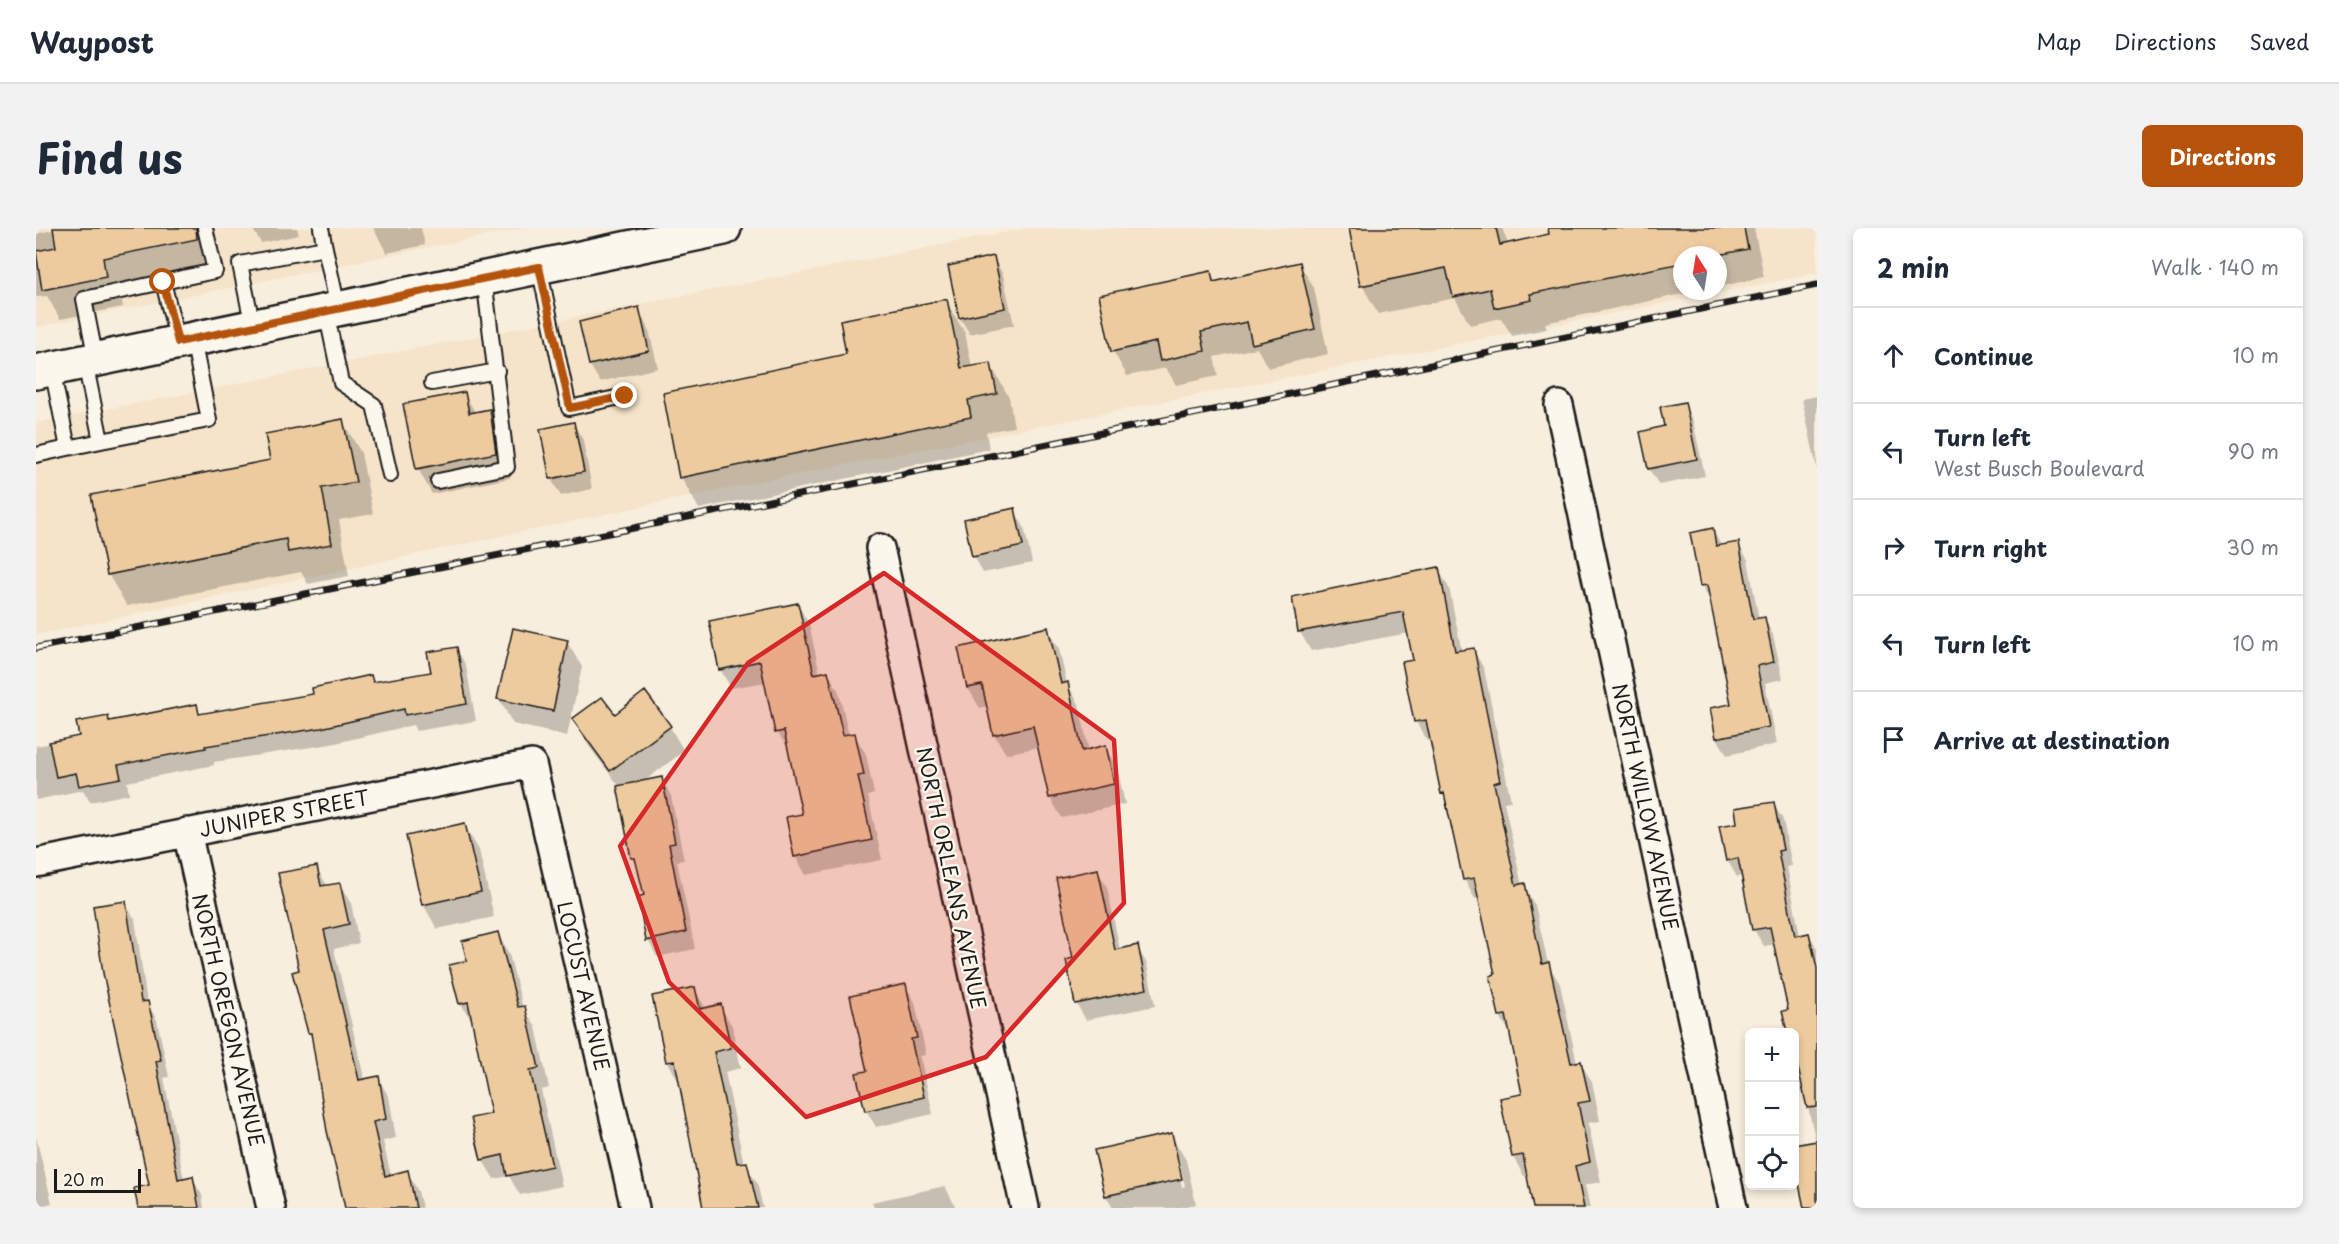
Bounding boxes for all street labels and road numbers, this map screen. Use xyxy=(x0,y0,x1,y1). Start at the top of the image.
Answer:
street label: NORTH WILLOW AVENUE xyxy=(1605,681,1687,933)
street label: NORTH ORLEANS AVENUE xyxy=(910,744,994,1012)
street label: JUNIPER STREET xyxy=(196,782,372,844)
street label: NORTH OREGON AVENUE xyxy=(185,891,273,1149)
street label: LOCUST AVENUE xyxy=(550,898,618,1074)

